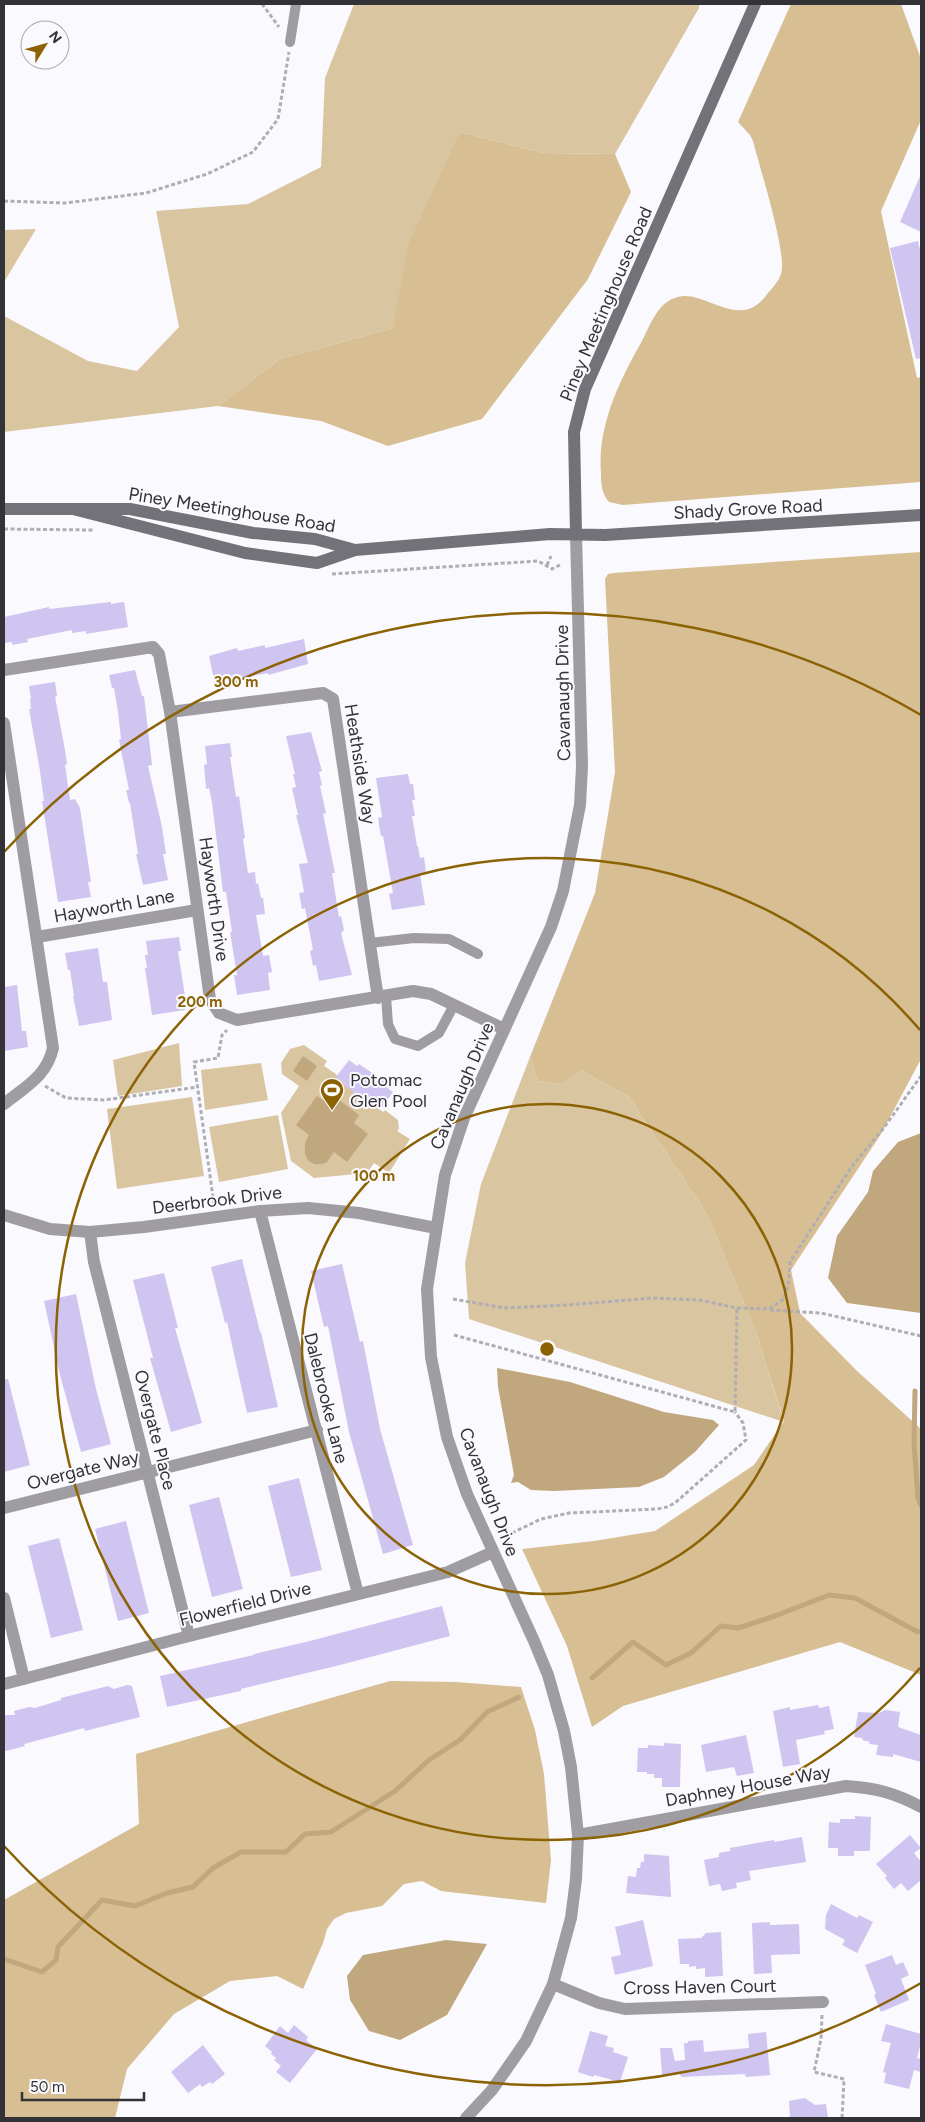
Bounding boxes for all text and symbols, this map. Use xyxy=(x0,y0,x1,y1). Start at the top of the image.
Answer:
north arrow xyxy=(20,20,70,70)
text: N xyxy=(45,28,65,47)
street label: Piney Meetinghouse Road xyxy=(555,203,657,405)
street label: Piney Meetinghouse Road xyxy=(127,483,337,537)
street label: Shady Grove Road xyxy=(673,494,823,524)
street label: Cavanaugh Drive xyxy=(551,625,575,761)
text: 300 m xyxy=(214,673,258,691)
street label: Heathside Way xyxy=(340,702,380,826)
street label: Hayworth Drive xyxy=(194,835,234,963)
street label: Hayworth Lane xyxy=(52,885,176,927)
text: 200 m xyxy=(178,993,222,1011)
street label: Cavanaugh Drive xyxy=(425,1019,499,1153)
place label: Potomac Glen Pool xyxy=(350,1069,427,1112)
sports icon: Potomac Glen Pool xyxy=(319,1077,345,1111)
text: 100 m xyxy=(353,1167,395,1185)
street label: Deerbrook Drive xyxy=(151,1181,283,1219)
street label: Dalebrooke Lane xyxy=(299,1330,353,1466)
centre of rings xyxy=(538,1340,556,1358)
street label: Overgate Place xyxy=(129,1368,181,1492)
street label: Cavanaugh Drive xyxy=(454,1424,524,1560)
street label: Overgate Way xyxy=(25,1445,142,1495)
street label: Flowerfield Drive xyxy=(177,1577,313,1631)
street label: Daphney House Way xyxy=(664,1761,833,1811)
street label: Cross Haven Court xyxy=(623,1975,777,1999)
scale bar xyxy=(22,2070,145,2102)
text: 50 m xyxy=(30,2078,65,2096)

